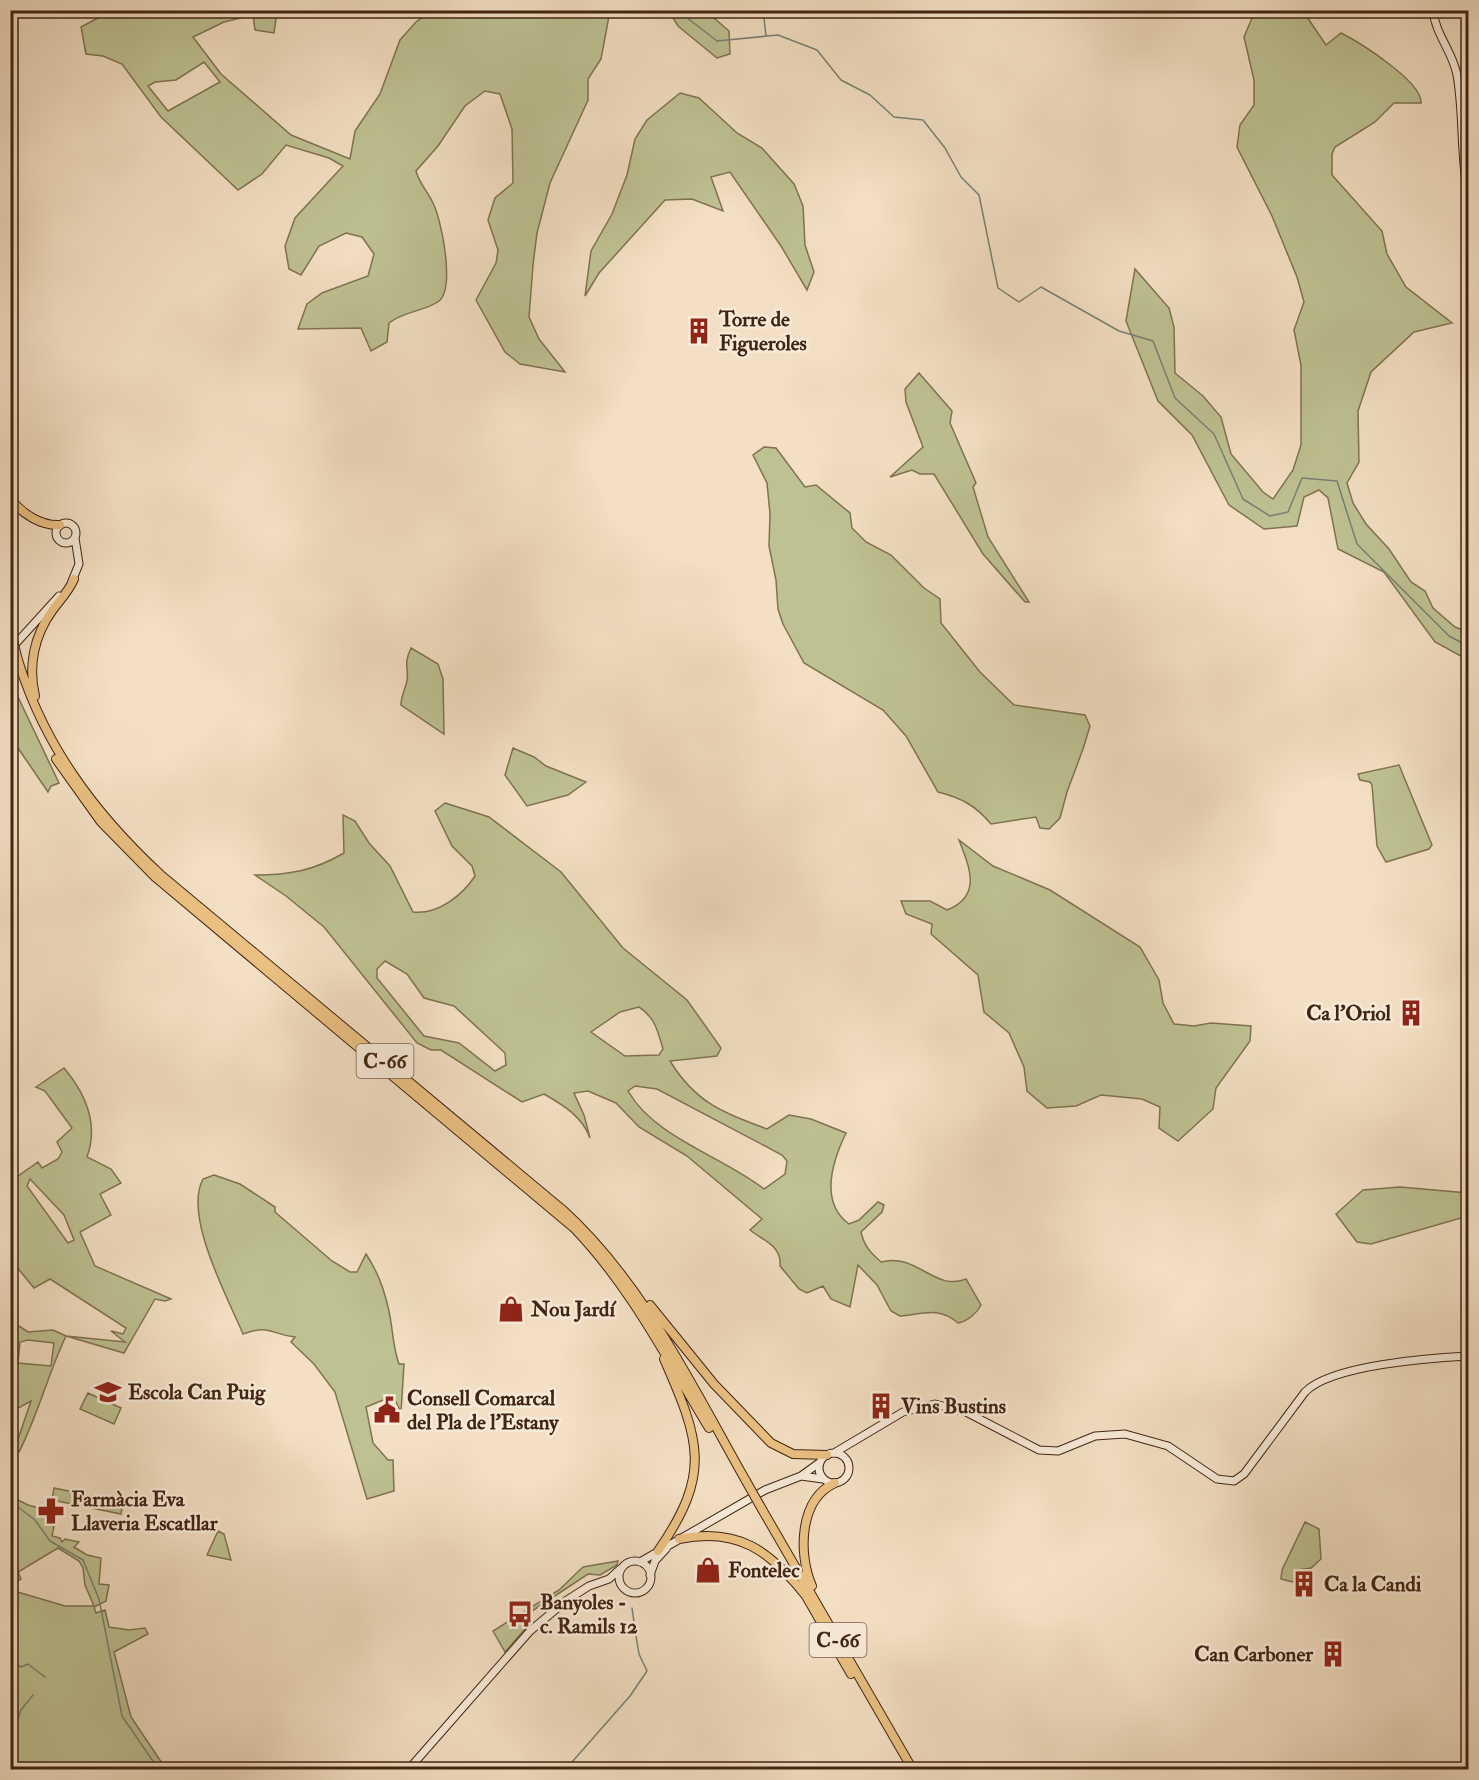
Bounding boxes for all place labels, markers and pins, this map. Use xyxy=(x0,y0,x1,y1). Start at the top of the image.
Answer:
place label: Torre de Figueroles xyxy=(718,306,807,357)
building icon: Torre de Figueroles xyxy=(684,316,714,346)
building icon: Ca l'Oriol xyxy=(1396,998,1426,1028)
place label: Ca l'Oriol xyxy=(1306,1000,1392,1027)
shop icon: Nou Jardí xyxy=(496,1294,526,1324)
place label: Nou Jardí xyxy=(530,1296,617,1323)
school or university icon: Escola Can Puig xyxy=(93,1377,123,1407)
place label: Escola Can Puig xyxy=(128,1379,266,1406)
place label: Consell Comarcal del Pla de l'Estany xyxy=(407,1385,559,1436)
building icon: Vins Bustins xyxy=(866,1391,896,1421)
place label: Vins Bustins xyxy=(900,1393,1006,1420)
public building icon: Consell Comarcal del Pla de l'Estany xyxy=(372,1395,402,1425)
place label: Farmàcia Eva Llaveria Escatllar xyxy=(71,1486,219,1537)
pharmacy icon: Farmàcia Eva Llaveria Escatllar xyxy=(36,1496,66,1526)
shop icon: Fontelec xyxy=(693,1555,723,1585)
place label: Fontelec xyxy=(728,1557,800,1584)
building icon: Ca la Candi xyxy=(1289,1569,1319,1599)
place label: Ca la Candi xyxy=(1324,1571,1422,1598)
place label: Banyoles - c. Ramils 12 xyxy=(540,1589,638,1640)
bus stop icon: Banyoles - c. Ramils 12 xyxy=(505,1599,535,1629)
building icon: Can Carboner xyxy=(1318,1639,1348,1669)
place label: Can Carboner xyxy=(1194,1641,1314,1668)

